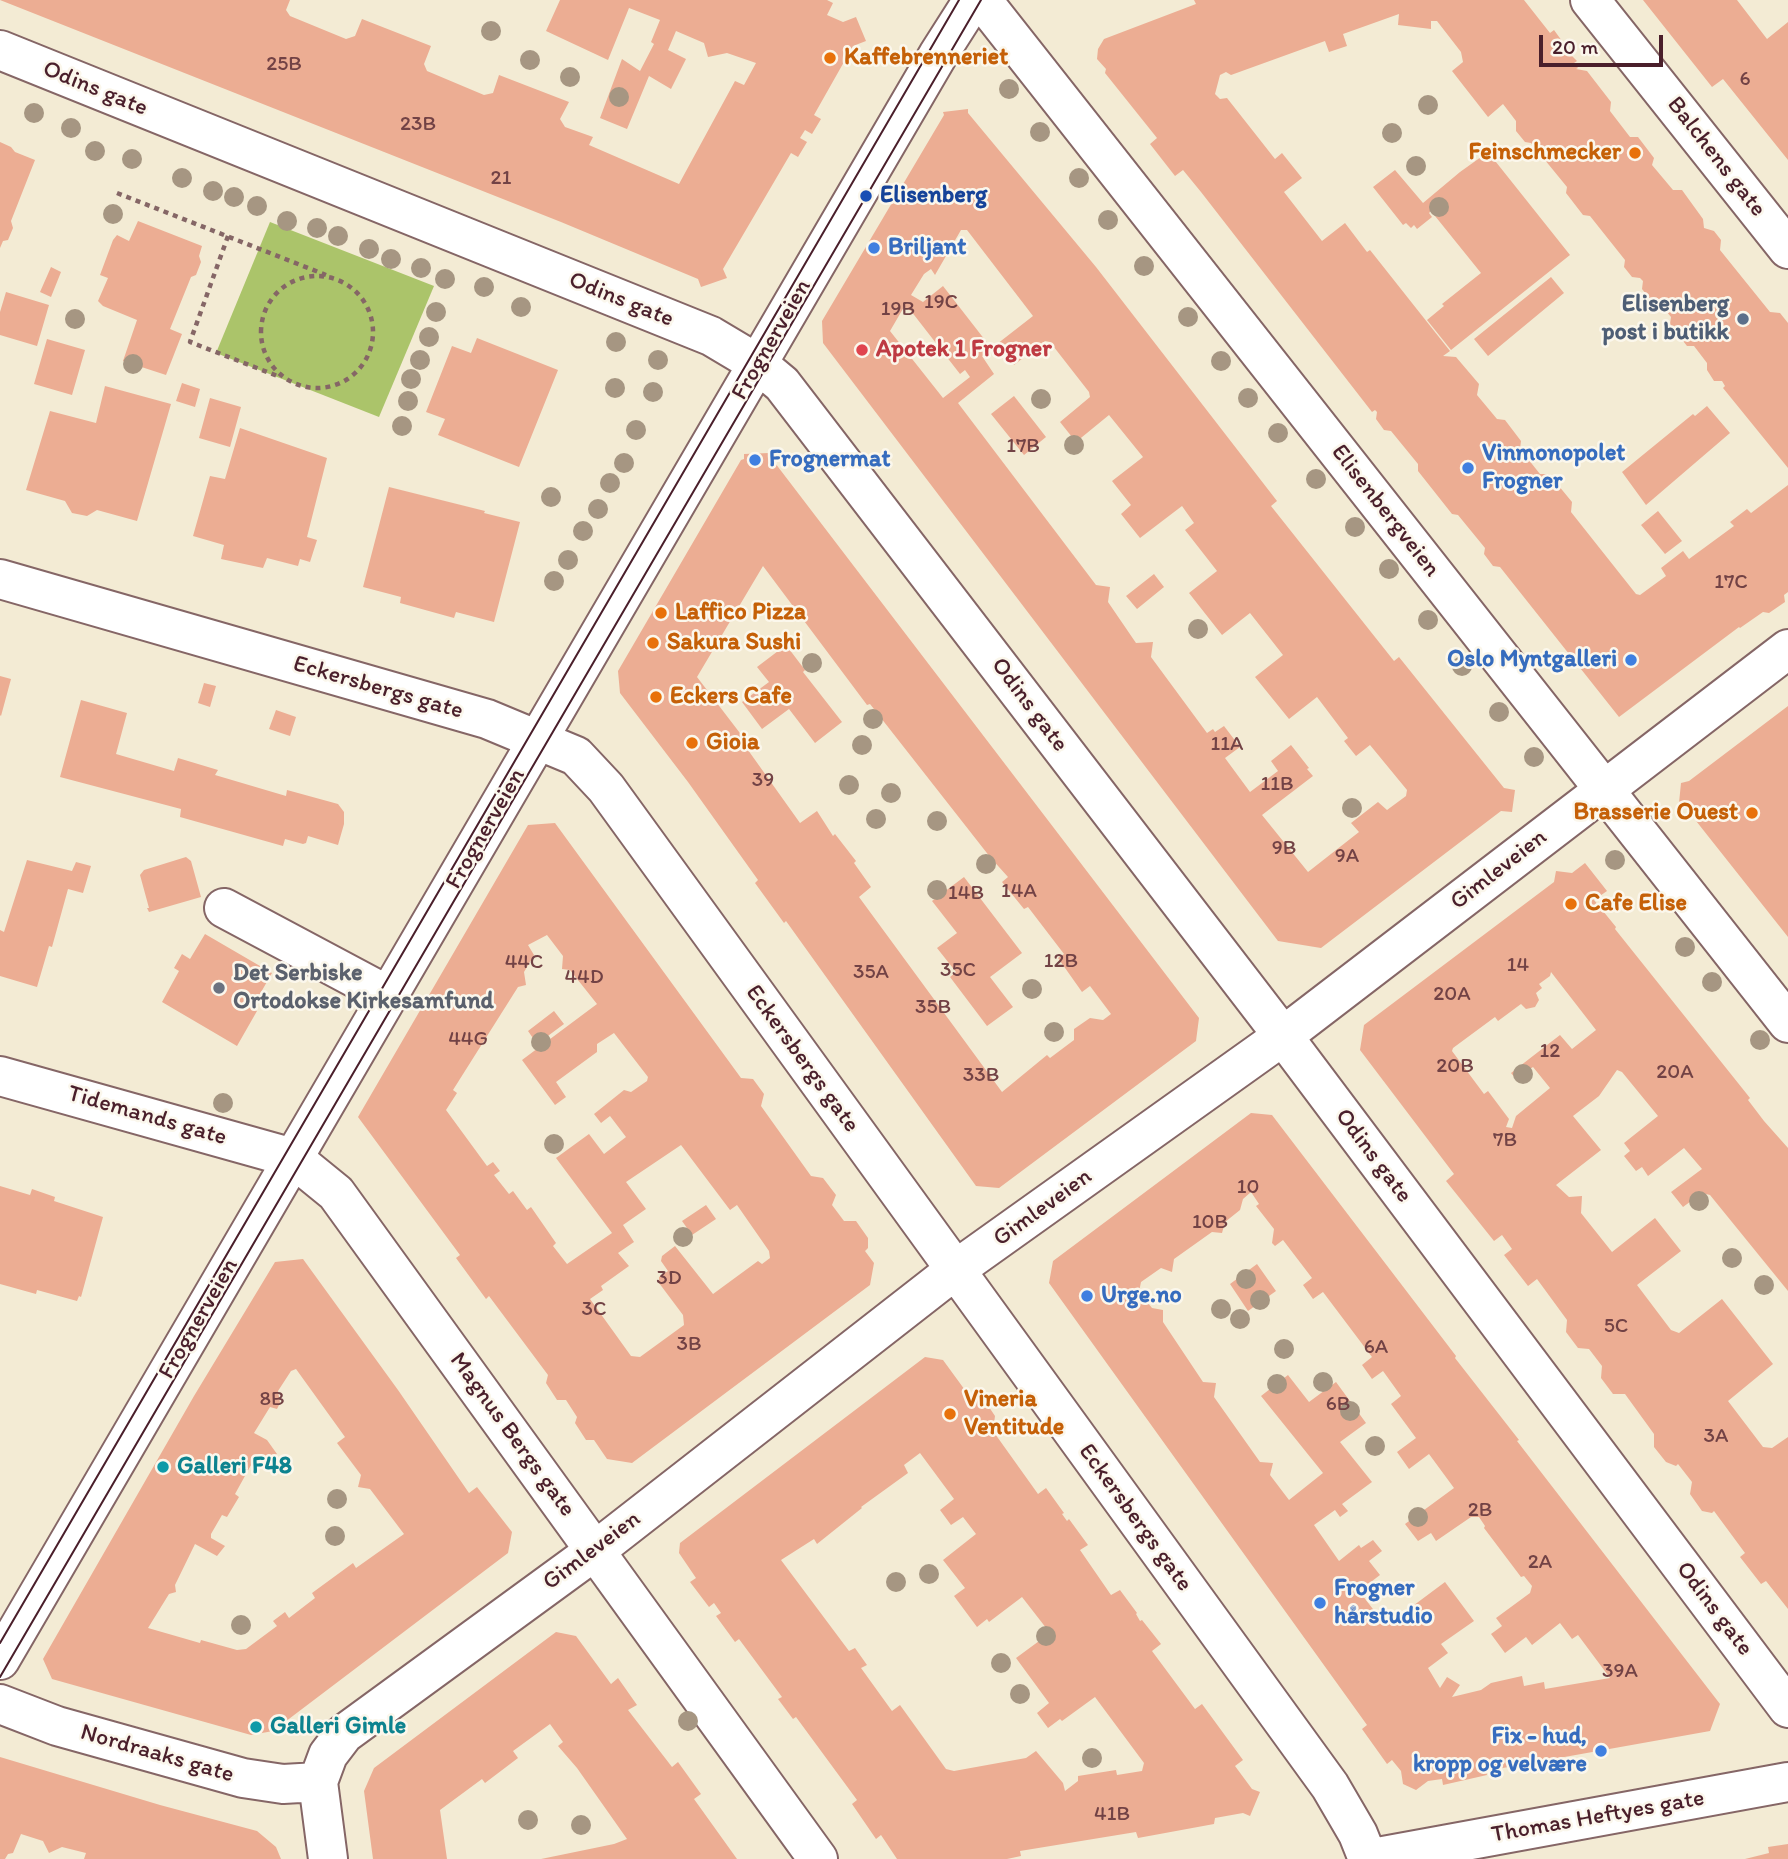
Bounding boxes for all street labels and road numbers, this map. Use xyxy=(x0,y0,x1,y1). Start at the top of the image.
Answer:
street label: Odins gate xyxy=(38,55,152,123)
street label: Balchens gate xyxy=(1660,91,1772,223)
street label: Odins gate xyxy=(564,266,678,334)
street label: Frognerveien xyxy=(726,275,818,405)
street label: Elisenbergveien xyxy=(1324,439,1446,583)
street label: Eckersbergs gate xyxy=(290,650,466,726)
street label: Odins gate xyxy=(984,652,1074,758)
street label: Frognerveien xyxy=(440,764,532,894)
street label: Gimleveien xyxy=(1445,823,1553,917)
street label: Eckersbergs gate xyxy=(739,980,865,1138)
street label: Tidemands gate xyxy=(64,1080,230,1152)
street label: Odins gate xyxy=(1328,1103,1418,1209)
street label: Gimleveien xyxy=(988,1163,1098,1253)
street label: Frognerveien xyxy=(153,1254,245,1384)
street label: Magnus Bergs gate xyxy=(443,1347,581,1523)
street label: Eckersbergs gate xyxy=(1072,1439,1198,1597)
street label: Gimleveien xyxy=(537,1505,647,1597)
street label: Odins gate xyxy=(1669,1556,1759,1662)
street label: Nordraaks gate xyxy=(77,1718,237,1790)
street label: Thomas Heftyes gate xyxy=(1489,1784,1707,1850)

